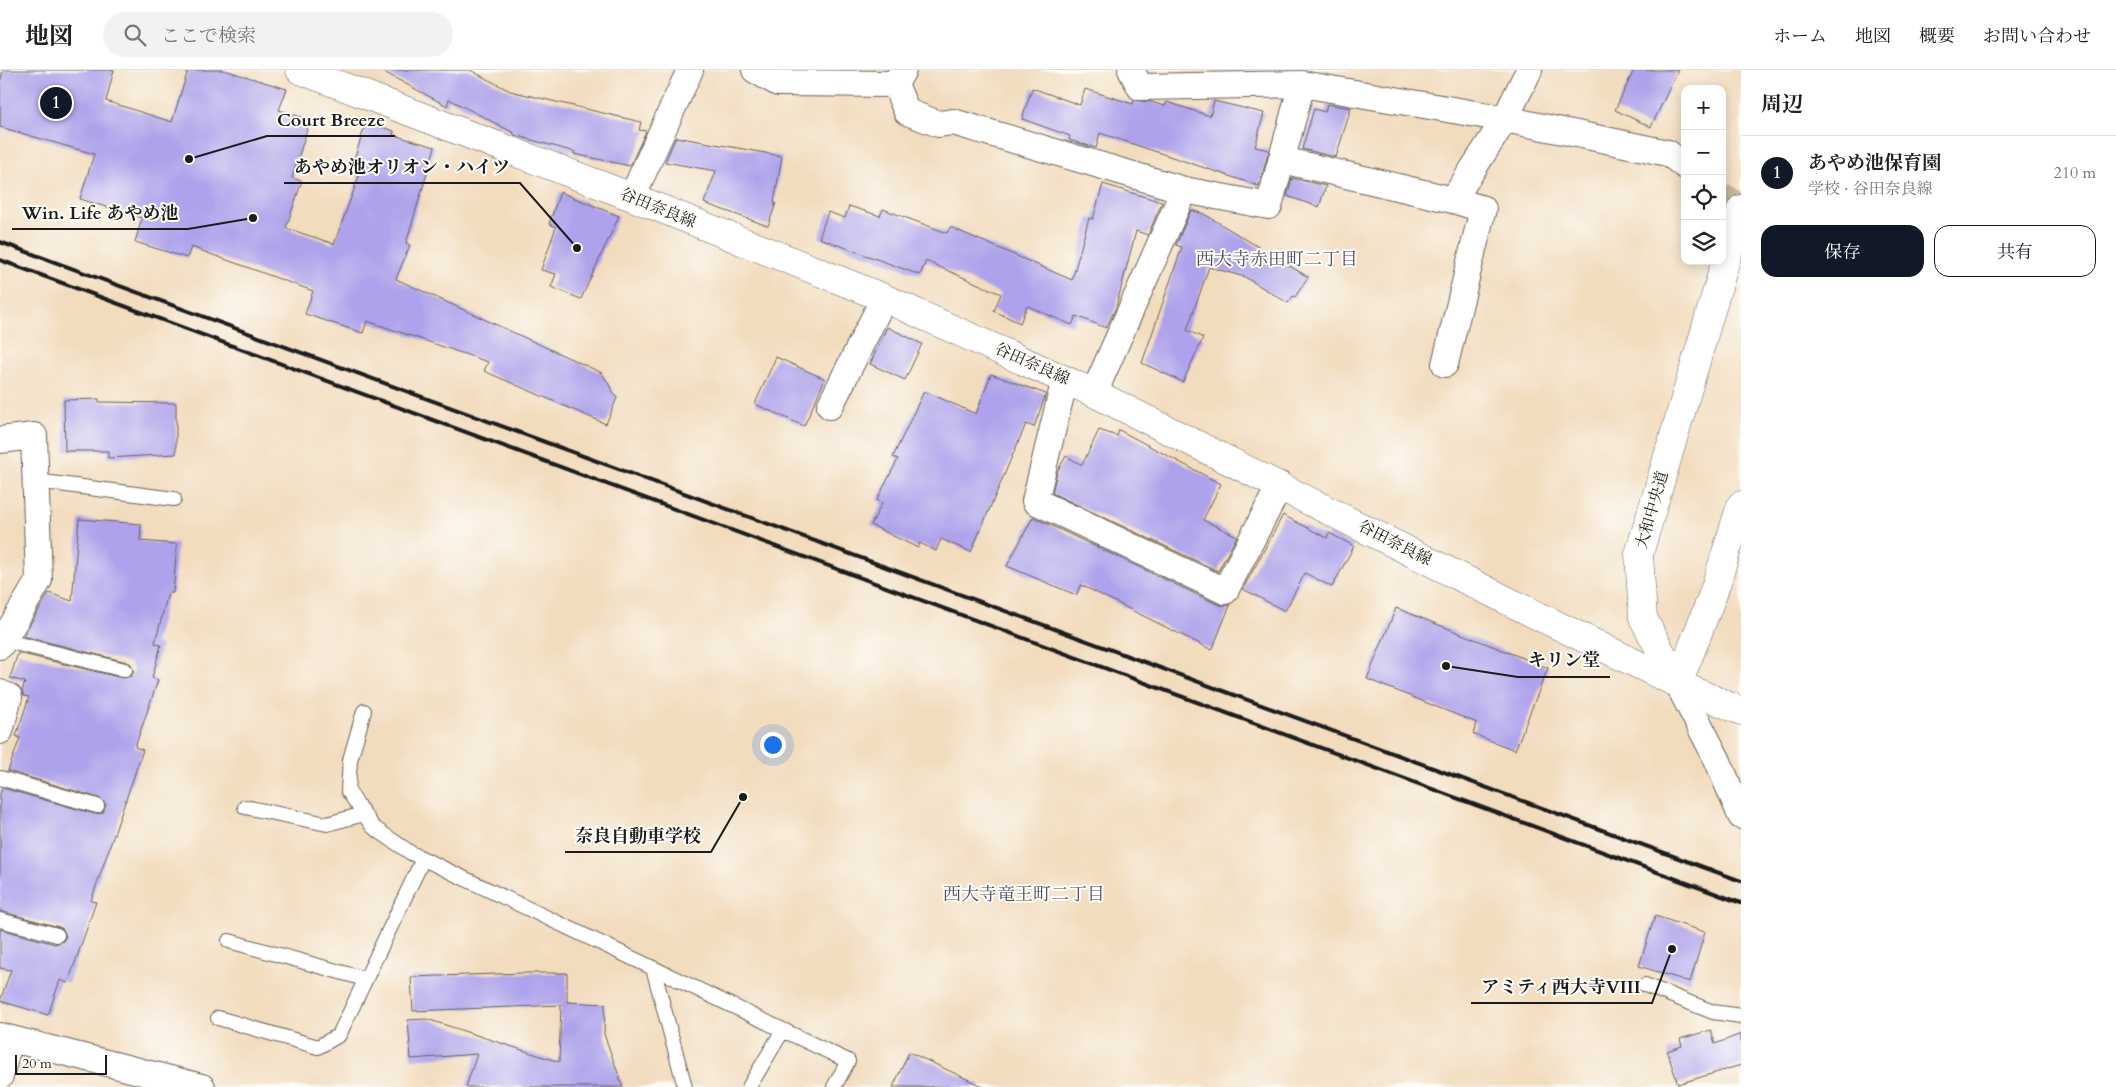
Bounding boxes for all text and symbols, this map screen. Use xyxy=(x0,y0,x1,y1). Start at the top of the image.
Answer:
search box xyxy=(103,12,453,57)
text: 地図 xyxy=(25,20,73,53)
icon: search xyxy=(121,21,149,49)
text: ここで検索 xyxy=(161,23,256,49)
text: ホーム xyxy=(1773,24,1827,49)
text: 地図 xyxy=(1855,24,1891,49)
text: 概要 xyxy=(1919,24,1955,49)
text: お問い合わせ xyxy=(1983,24,2091,49)
pin: 1 xyxy=(40,84,72,122)
map controls xyxy=(1681,85,1726,265)
button: + xyxy=(1681,85,1726,130)
text: 周辺 xyxy=(1761,90,1803,119)
callout: Court Breeze xyxy=(267,103,395,136)
text: Court Breeze xyxy=(277,108,385,133)
button: − xyxy=(1681,130,1726,175)
callout: あやめ池オリオン・ハイツ xyxy=(284,150,520,183)
text: あやめ池保育園 xyxy=(1808,150,1941,176)
text: あやめ池オリオン・ハイツ xyxy=(294,155,510,180)
text: 1 xyxy=(1773,162,1781,184)
text: 210 m xyxy=(2054,162,2096,184)
button: locate xyxy=(1681,175,1726,220)
text: 学校 · 谷田奈良線 xyxy=(1808,178,1933,200)
street label: 谷田奈良線 xyxy=(617,183,699,233)
callout: Win. Life あやめ池 xyxy=(12,196,188,229)
text: Win. Life あやめ池 xyxy=(21,201,178,226)
button: layers xyxy=(1681,220,1726,265)
button: 保存 xyxy=(1761,225,1924,277)
button: 共有 xyxy=(1934,225,2096,277)
district label: 西大寺赤田町二丁目 xyxy=(1196,247,1358,272)
street label: 谷田奈良線 xyxy=(991,338,1073,390)
street label: 大和中央道 xyxy=(1630,469,1674,551)
street label: 谷田奈良線 xyxy=(1354,515,1436,571)
callout: キリン堂 xyxy=(1518,644,1610,677)
text: キリン堂 xyxy=(1528,648,1600,673)
your location xyxy=(760,732,786,758)
callout: 奈良自動車学校 xyxy=(565,819,711,852)
text: 奈良自動車学校 xyxy=(575,824,701,849)
district label: 西大寺竜王町二丁目 xyxy=(943,882,1105,907)
callout: アミティ西大寺VIII xyxy=(1471,970,1652,1003)
text: アミティ西大寺VIII xyxy=(1481,975,1641,1000)
scale bar xyxy=(15,1052,108,1075)
text: 20 m xyxy=(22,1054,52,1073)

